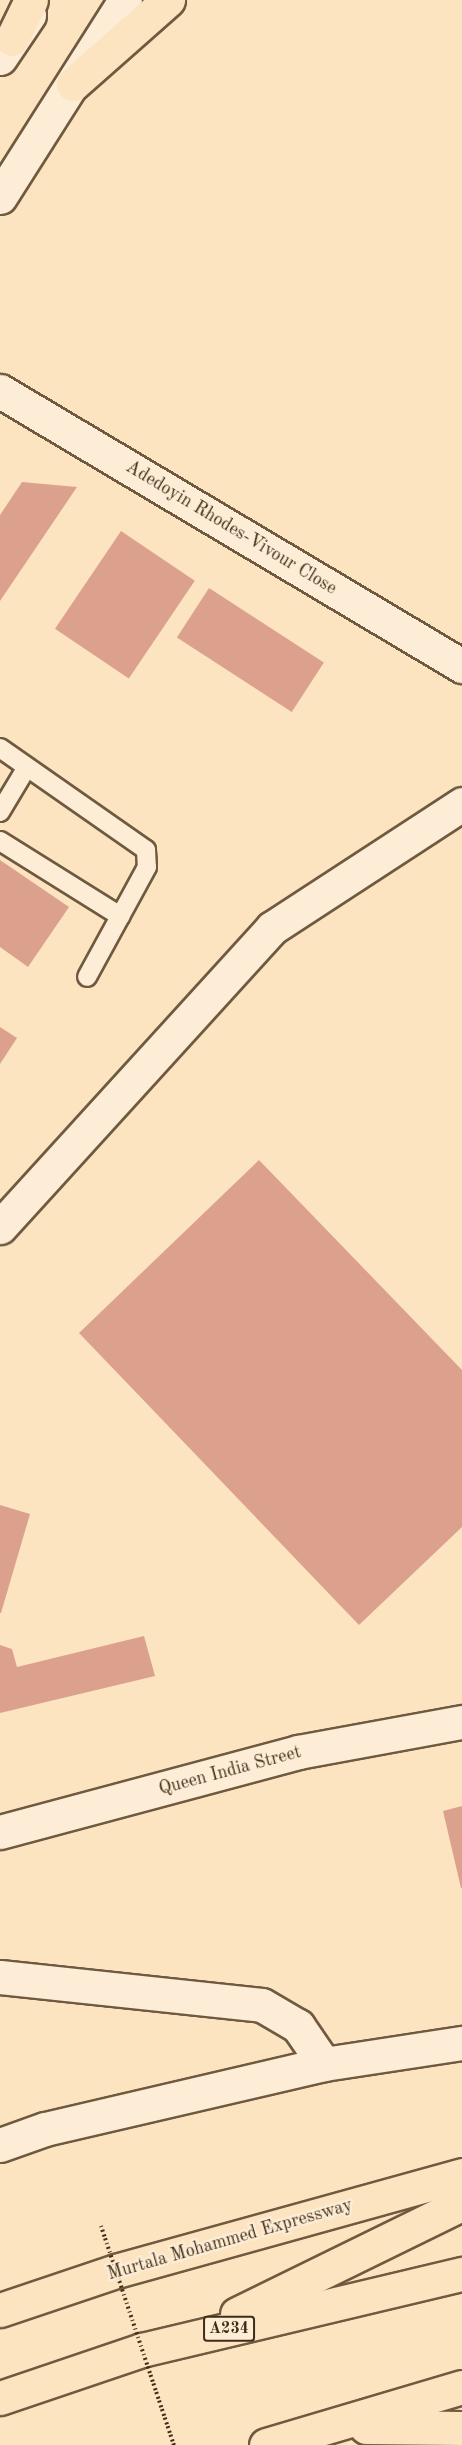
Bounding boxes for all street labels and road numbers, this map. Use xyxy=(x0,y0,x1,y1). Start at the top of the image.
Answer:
street label: Adedoyin Rhodes-Vivour Close xyxy=(122,456,340,600)
street label: Queen India Street xyxy=(157,1742,303,1800)
street label: Murtala Mohammed Expressway xyxy=(105,2195,355,2285)
road number: A234 xyxy=(202,2316,256,2342)

